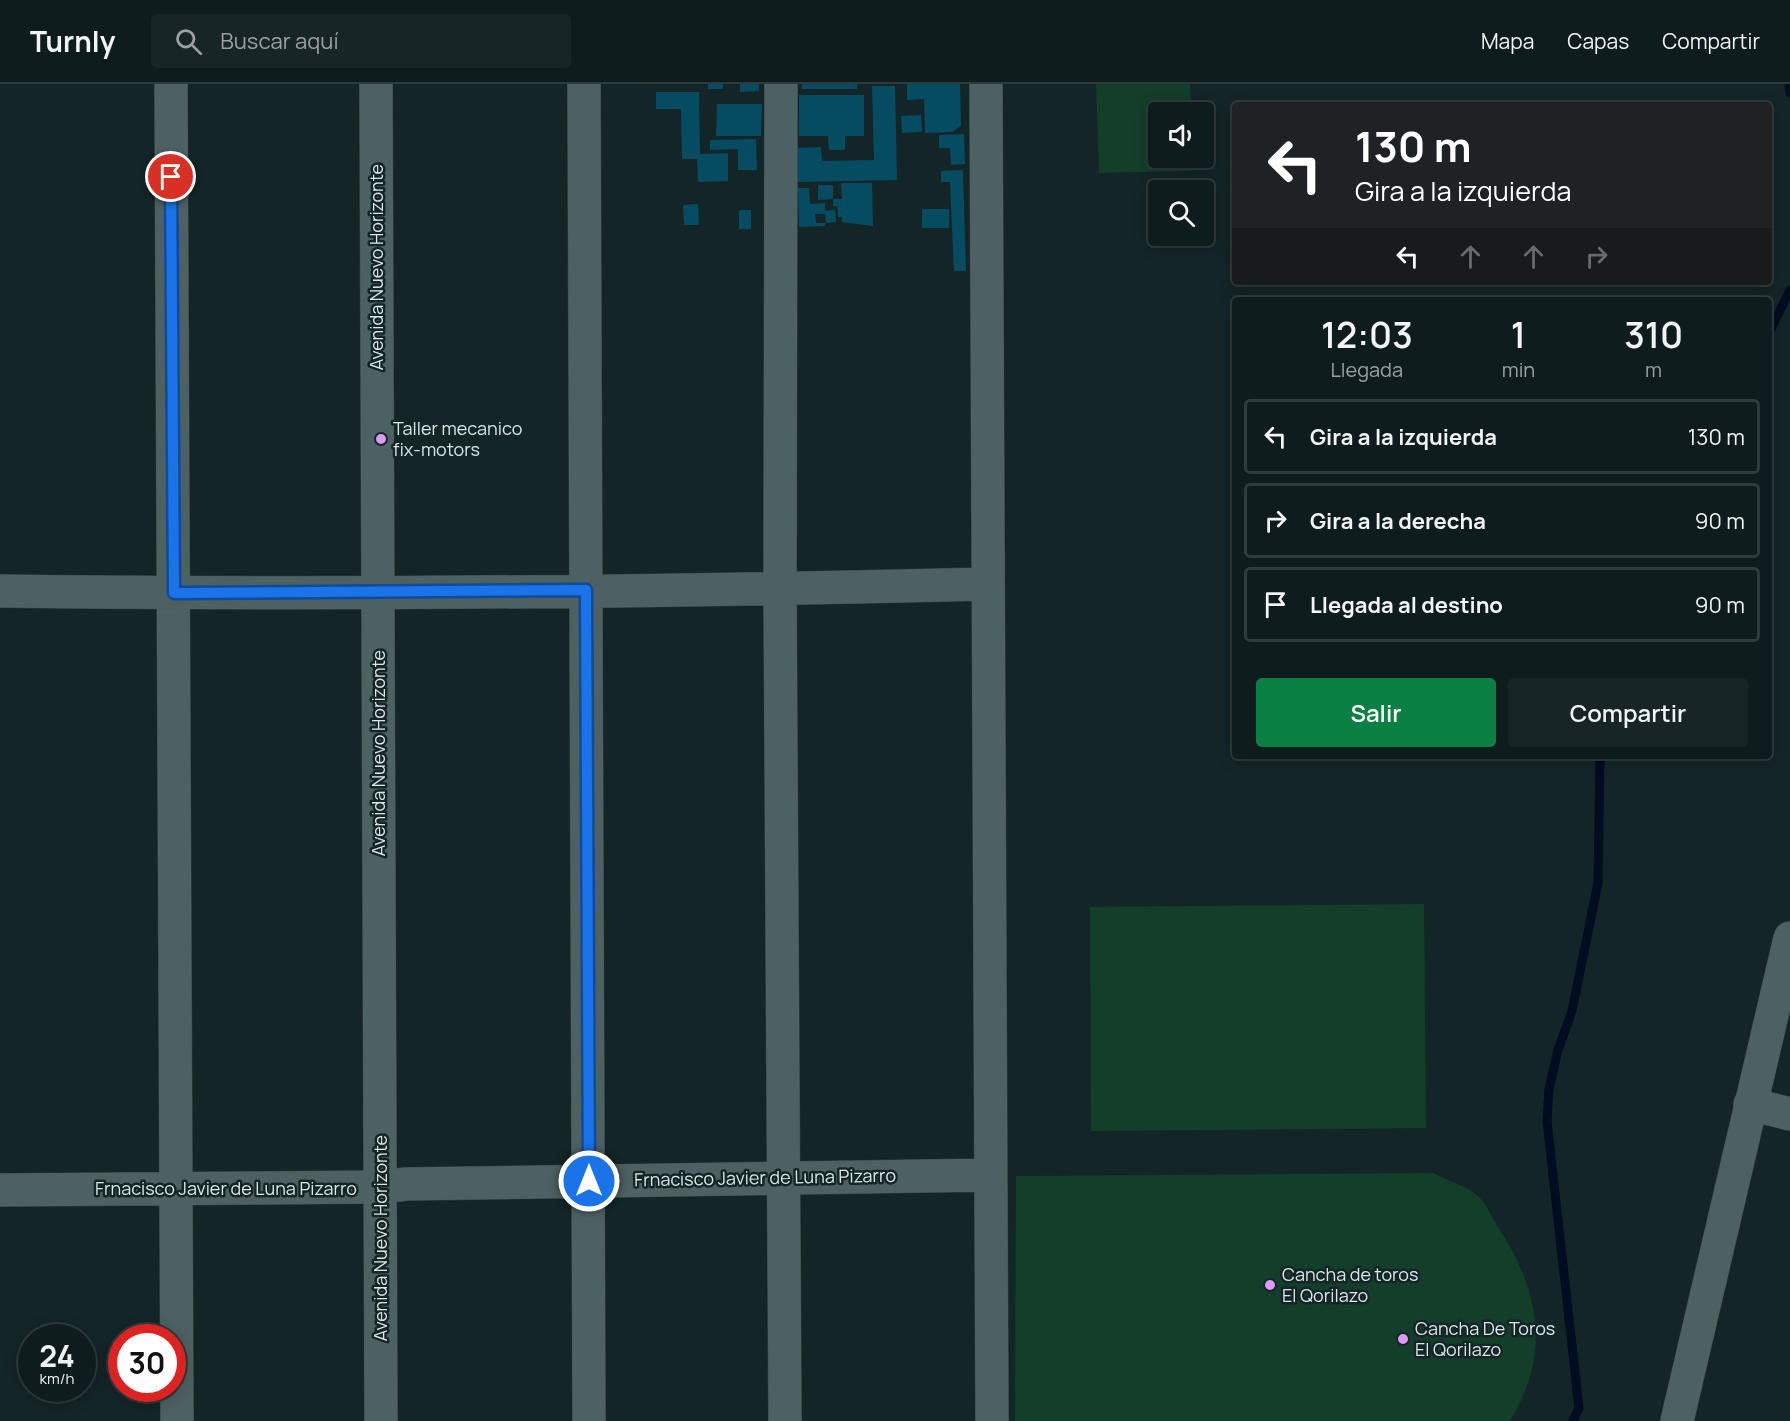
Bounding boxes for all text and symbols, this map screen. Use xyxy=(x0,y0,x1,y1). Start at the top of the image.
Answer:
search box xyxy=(151,14,571,68)
text: Turnly xyxy=(30,22,115,60)
icon: search xyxy=(172,25,205,58)
text: Buscar aquí xyxy=(220,26,339,56)
text: Mapa xyxy=(1481,27,1534,55)
text: Capas xyxy=(1567,27,1629,55)
text: Compartir xyxy=(1662,27,1760,55)
map controls xyxy=(1148,102,1214,246)
button: sound xyxy=(1148,102,1214,168)
text: 130 m xyxy=(1355,117,1472,175)
icon: left xyxy=(1256,126,1334,204)
pin xyxy=(145,151,196,202)
icon: arrive xyxy=(154,160,187,193)
street label: Avenida Nuevo Horizonte xyxy=(364,164,388,370)
text: Gira a la izquierda xyxy=(1355,172,1571,209)
button: search xyxy=(1148,180,1214,246)
icon: left xyxy=(1391,240,1424,273)
icon: ahead xyxy=(1454,240,1487,273)
icon: ahead xyxy=(1517,240,1550,273)
icon: right xyxy=(1580,240,1613,273)
text: 12:03 xyxy=(1321,310,1413,359)
text: 1 xyxy=(1511,310,1526,359)
text: 310 xyxy=(1624,310,1683,359)
text: Llegada xyxy=(1331,356,1403,383)
text: min xyxy=(1502,356,1535,383)
text: m xyxy=(1645,356,1662,383)
place label: Taller mecanico fix-motors xyxy=(393,416,522,461)
icon: left xyxy=(1259,420,1292,453)
text: Gira a la izquierda xyxy=(1310,422,1497,452)
text: 130 m xyxy=(1688,422,1745,452)
marker: Taller mecanico fix-motors xyxy=(374,432,388,446)
icon: right xyxy=(1259,504,1292,537)
text: Gira a la derecha xyxy=(1310,506,1486,536)
text: 90 m xyxy=(1695,506,1745,536)
icon: arrive xyxy=(1259,588,1292,621)
text: Llegada al destino xyxy=(1310,590,1503,620)
text: 90 m xyxy=(1695,590,1745,620)
street label: Avenida Nuevo Horizonte xyxy=(366,650,390,856)
button: Salir xyxy=(1256,678,1496,747)
button: Compartir xyxy=(1508,678,1748,747)
street label: Avenida Nuevo Horizonte xyxy=(368,1135,392,1341)
position arrow xyxy=(557,1149,621,1213)
street label: Frnacisco Javier de Luna Pizarro xyxy=(634,1163,896,1191)
street label: Frnacisco Javier de Luna Pizarro xyxy=(95,1176,357,1200)
place label: Cancha de toros El Qorilazo xyxy=(1282,1262,1418,1307)
marker: Cancha de toros El Qorilazo xyxy=(1263,1278,1277,1292)
place label: Cancha De Toros El Qorilazo xyxy=(1415,1316,1555,1361)
speed limit sign: 30 xyxy=(108,1324,186,1402)
marker: Cancha De Toros El Qorilazo xyxy=(1396,1332,1410,1346)
text: 24 xyxy=(39,1335,75,1376)
text: km/h xyxy=(40,1368,74,1389)

